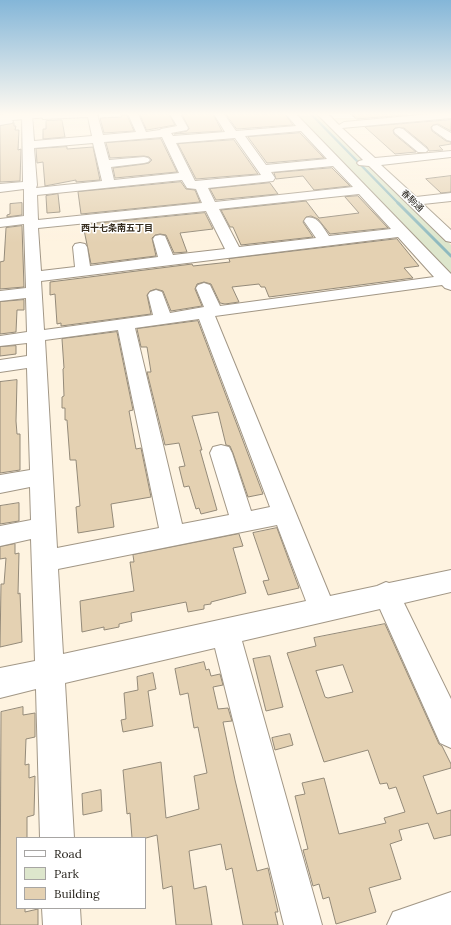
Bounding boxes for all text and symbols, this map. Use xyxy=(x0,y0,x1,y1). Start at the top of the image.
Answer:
street label: 春駒通 xyxy=(399,188,425,214)
district label: 西十七条南五丁目 xyxy=(81,223,153,233)
legend xyxy=(16,837,146,909)
text: Road xyxy=(54,846,82,861)
text: Park xyxy=(54,866,79,881)
text: Building xyxy=(54,886,100,901)

